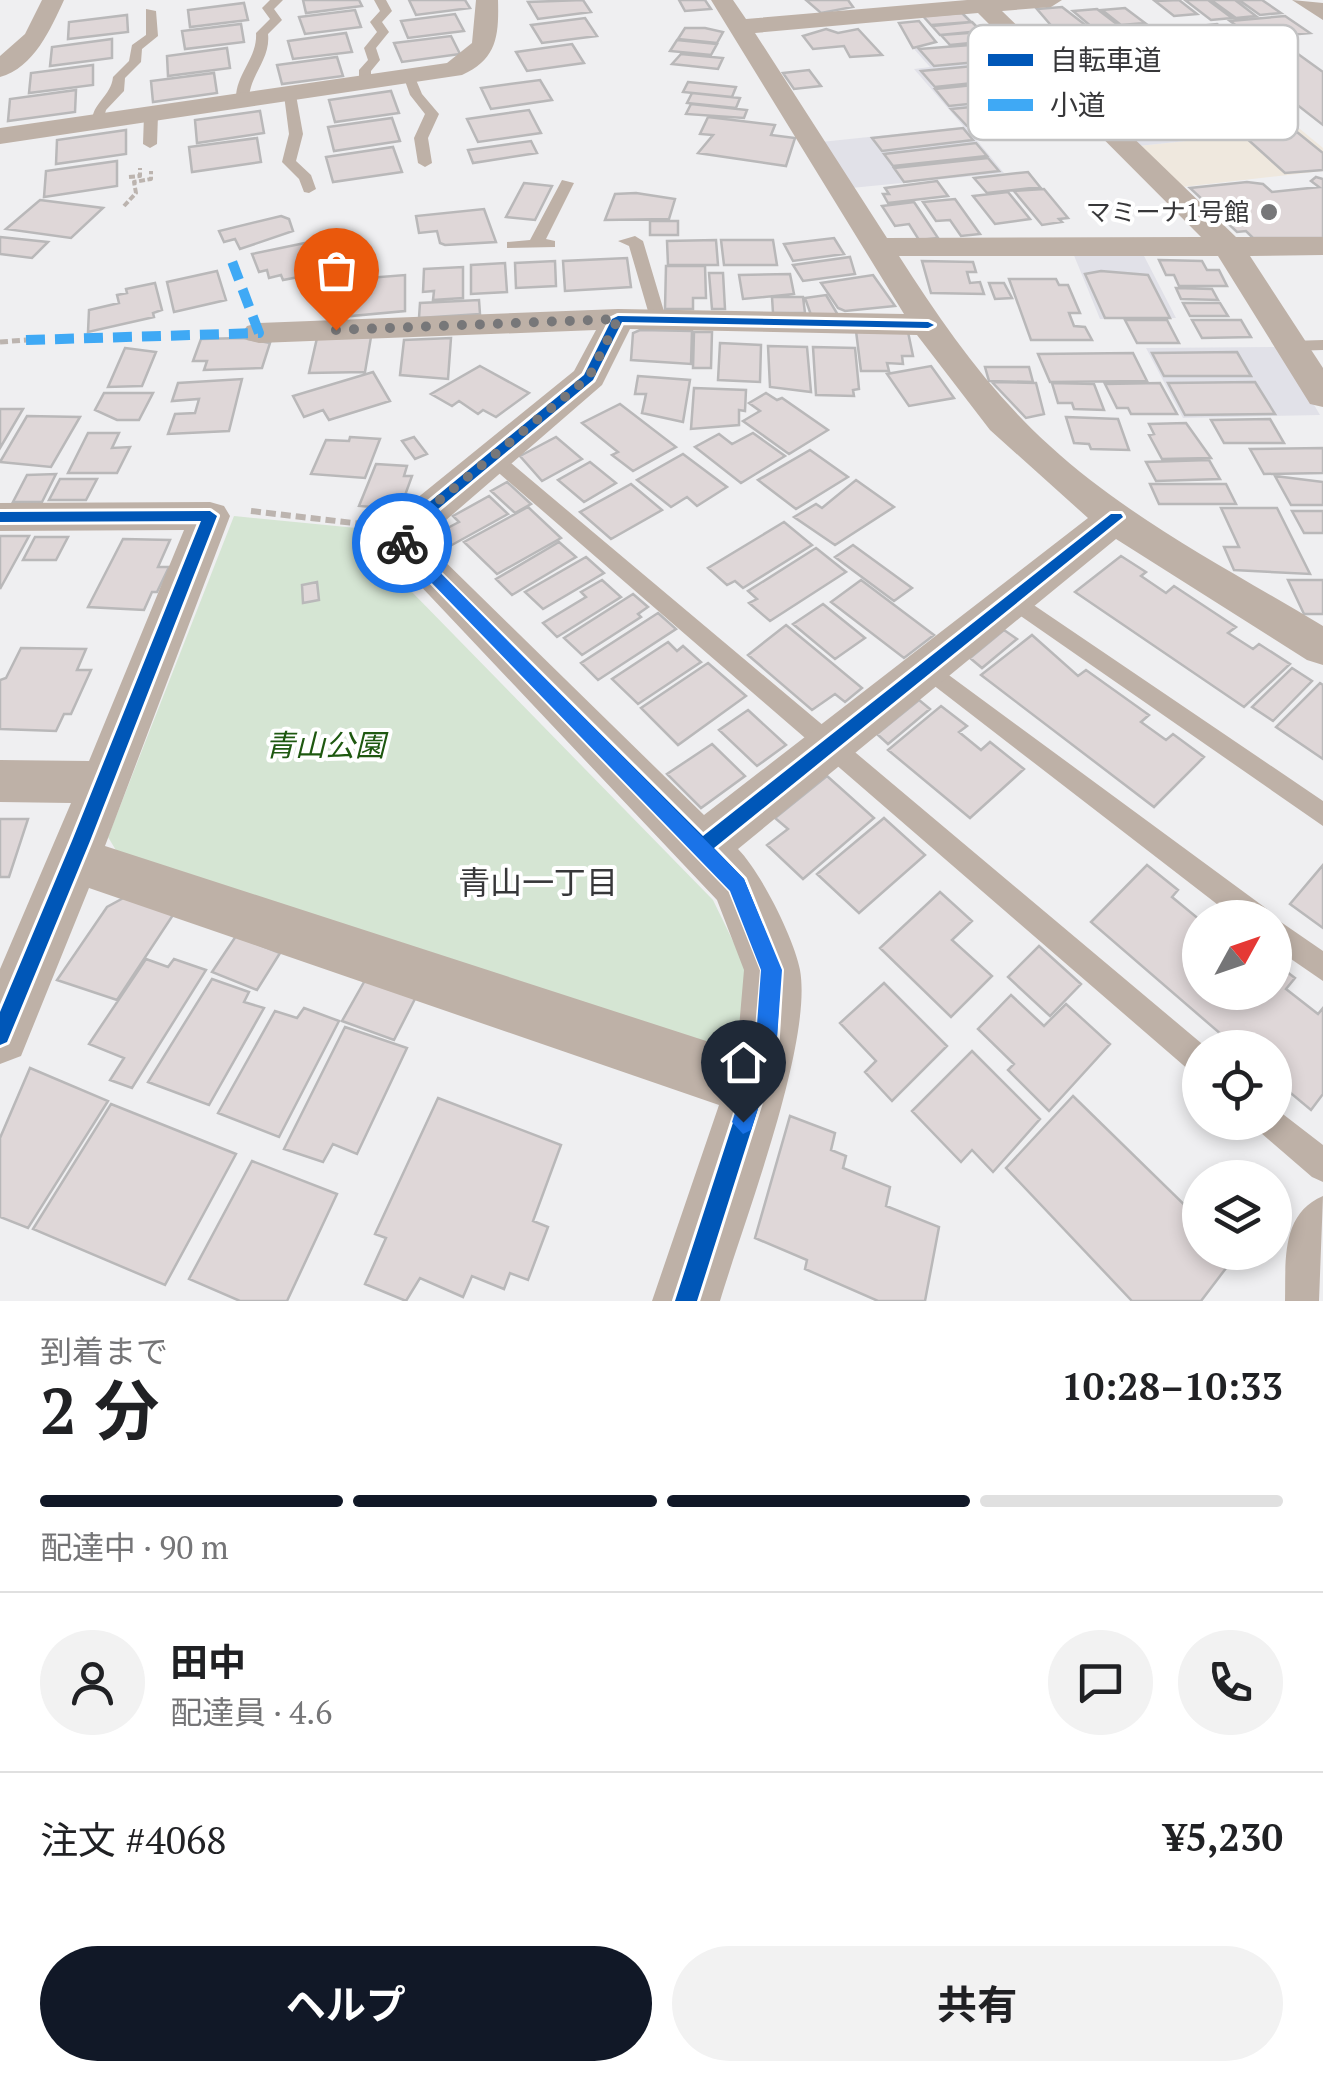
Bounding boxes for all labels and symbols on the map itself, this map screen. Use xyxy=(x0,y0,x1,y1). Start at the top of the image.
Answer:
legend xyxy=(968,25,1298,140)
text: 自転車道 xyxy=(1050,41,1162,78)
text: 小道 xyxy=(1050,86,1106,123)
place label: マミーナ1号館 xyxy=(1086,195,1249,228)
marker: マミーナ1号館 xyxy=(1258,201,1280,223)
pin xyxy=(294,228,379,331)
courier xyxy=(352,493,452,593)
park label: 青山公園 xyxy=(265,725,389,765)
district label: 青山一丁目 xyxy=(458,861,618,903)
north arrow xyxy=(1182,900,1292,1010)
pin xyxy=(701,1020,786,1123)

